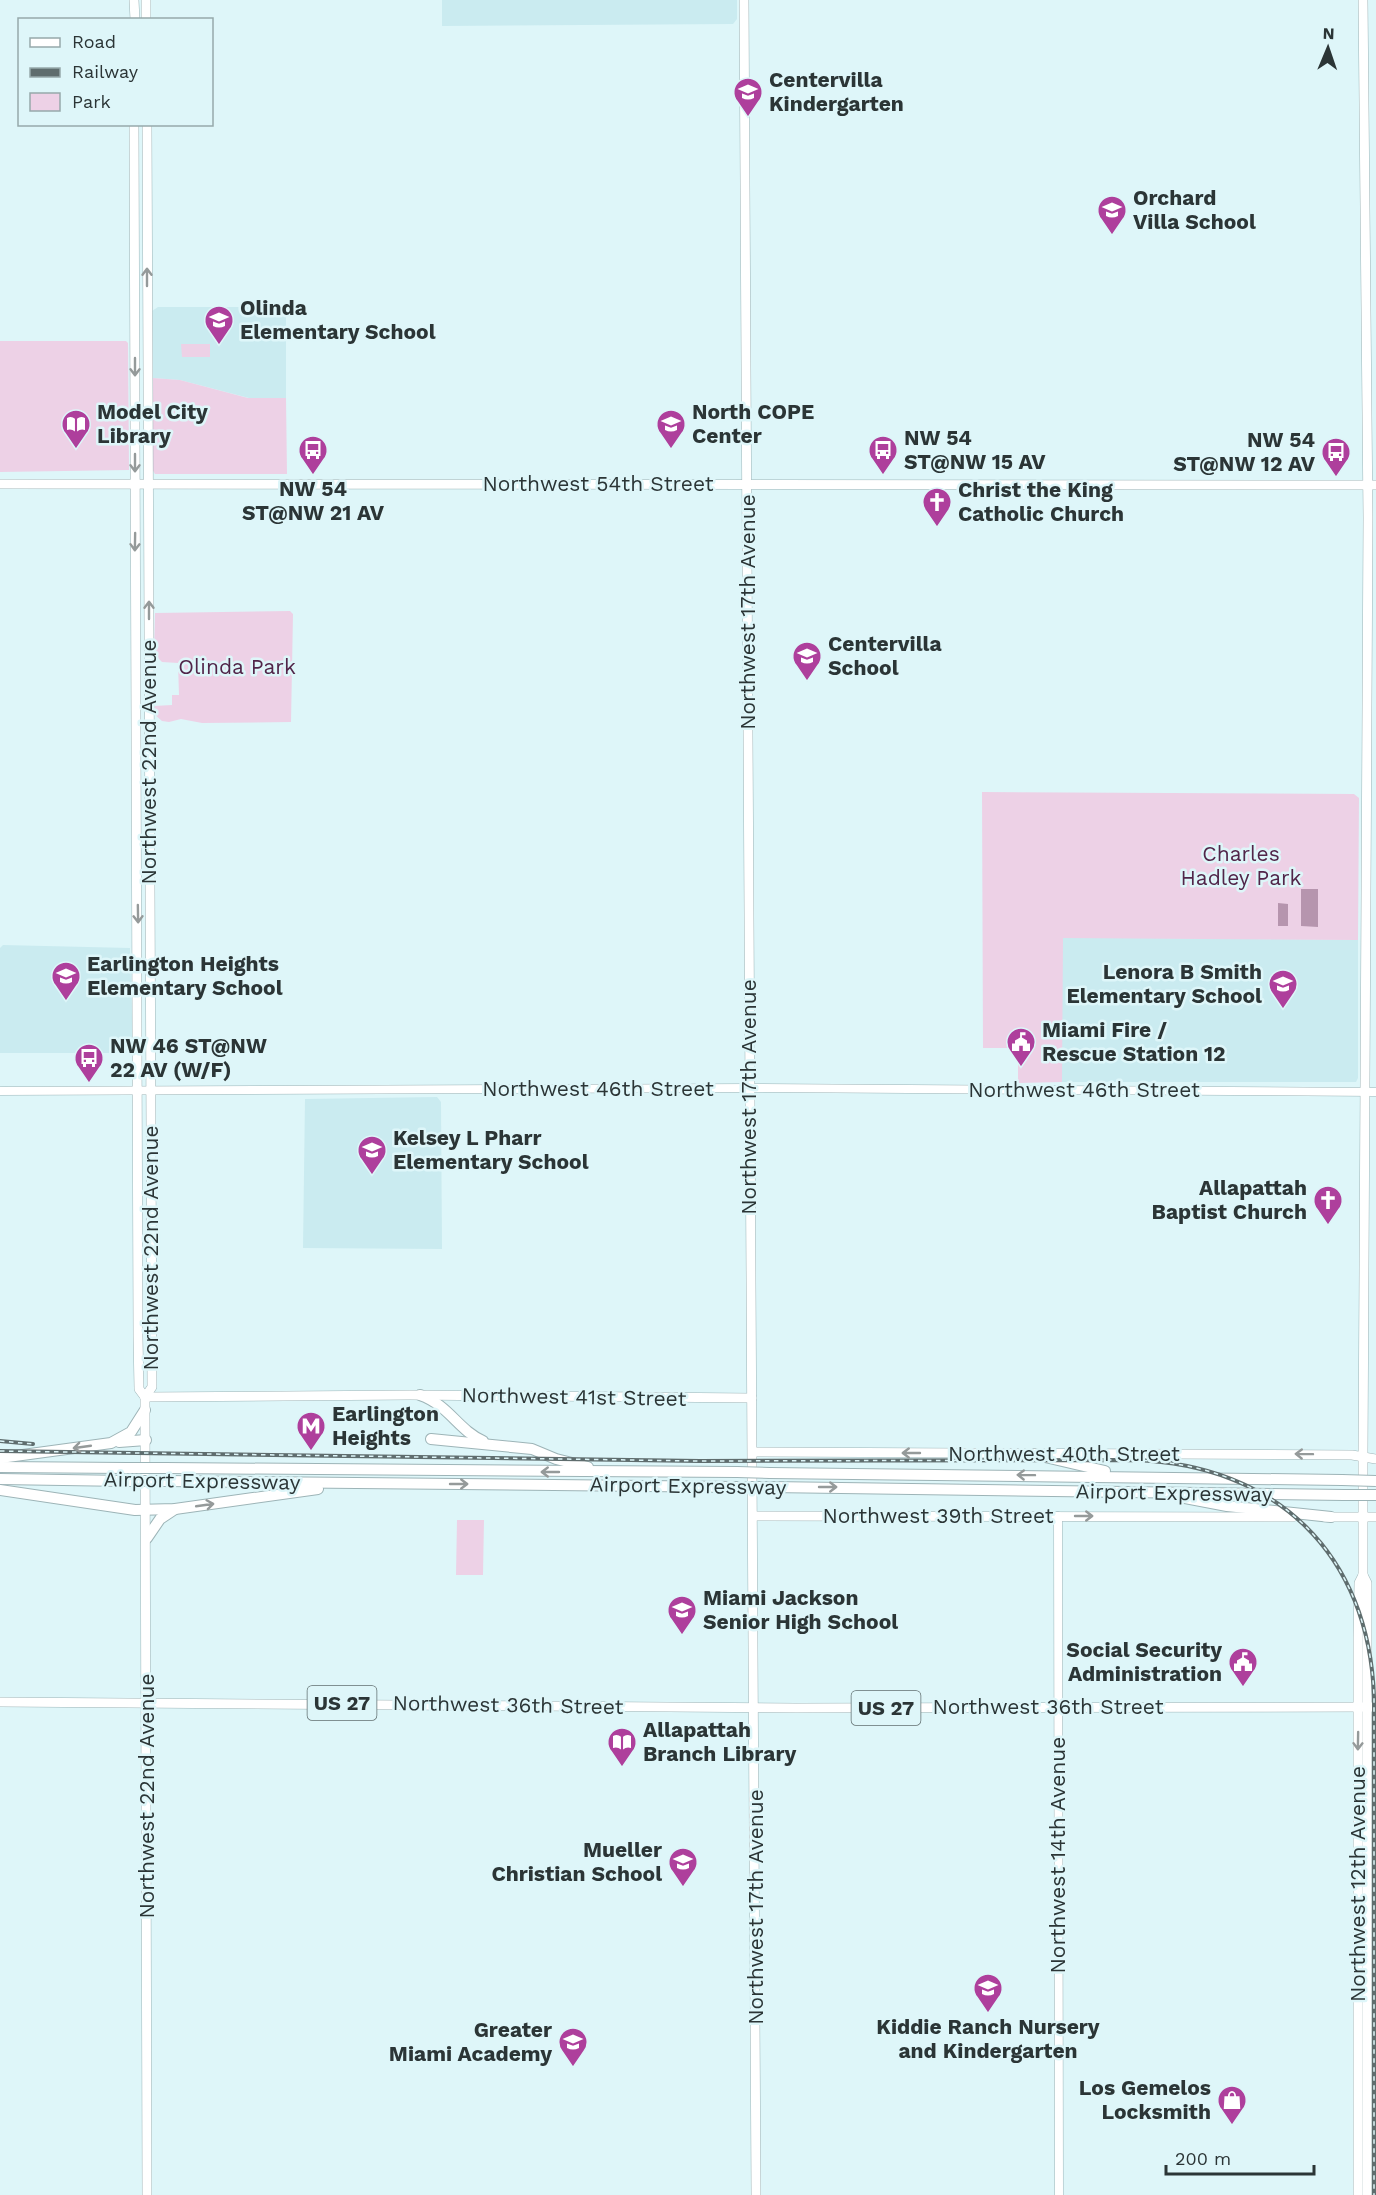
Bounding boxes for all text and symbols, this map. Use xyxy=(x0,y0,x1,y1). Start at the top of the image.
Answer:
legend xyxy=(18,18,213,126)
north arrow xyxy=(1298,18,1358,78)
text: N xyxy=(1322,24,1335,43)
text: Road xyxy=(72,31,116,52)
text: Railway xyxy=(72,61,139,82)
place label: Centervilla Kindergarten xyxy=(769,67,904,116)
school or university icon: Centervilla Kindergarten xyxy=(732,76,764,118)
text: Park xyxy=(72,91,111,112)
place label: Orchard Villa School xyxy=(1133,185,1256,234)
school or university icon: Orchard Villa School xyxy=(1096,194,1128,236)
one-way arrow xyxy=(141,267,153,287)
place label: Olinda Elementary School xyxy=(240,295,436,344)
school or university icon: Olinda Elementary School xyxy=(203,304,235,346)
one-way arrow xyxy=(129,357,141,377)
place label: Model City Library xyxy=(97,399,208,448)
place label: North COPE Center xyxy=(692,399,814,448)
library icon: Model City Library xyxy=(60,408,92,450)
school or university icon: North COPE Center xyxy=(655,408,687,450)
place label: NW 54 ST@NW 15 AV xyxy=(904,425,1046,474)
place label: NW 54 ST@NW 12 AV xyxy=(1173,427,1316,476)
bus stop icon: NW 54 ST@NW 21 AV xyxy=(297,434,329,476)
bus stop icon: NW 54 ST@NW 15 AV xyxy=(867,434,899,476)
bus stop icon: NW 54 ST@NW 12 AV xyxy=(1320,436,1352,478)
one-way arrow xyxy=(129,453,141,473)
street label: Northwest 54th Street xyxy=(483,471,714,496)
place label: NW 54 ST@NW 21 AV xyxy=(242,476,385,525)
place label: Christ the King Catholic Church xyxy=(958,477,1124,526)
church icon: Christ the King Catholic Church xyxy=(921,486,953,528)
street label: Northwest 17th Avenue xyxy=(735,494,760,730)
one-way arrow xyxy=(129,532,140,552)
one-way arrow xyxy=(143,600,155,620)
place label: Centervilla School xyxy=(828,631,943,680)
street label: Northwest 22nd Avenue xyxy=(136,639,161,885)
school or university icon: Centervilla School xyxy=(791,640,823,682)
park label: Olinda Park xyxy=(178,654,296,679)
park label: Charles Hadley Park xyxy=(1180,841,1302,890)
one-way arrow xyxy=(132,903,143,923)
place label: Earlington Heights Elementary School xyxy=(87,951,283,1000)
place label: Lenora B Smith Elementary School xyxy=(1066,959,1262,1008)
school or university icon: Earlington Heights Elementary School xyxy=(50,960,82,1002)
school or university icon: Lenora B Smith Elementary School xyxy=(1267,968,1299,1010)
street label: Northwest 17th Avenue xyxy=(736,979,761,1215)
place label: Miami Fire / Rescue Station 12 xyxy=(1042,1017,1226,1066)
public building icon: Miami Fire / Rescue Station 12 xyxy=(1005,1026,1037,1068)
place label: NW 46 ST@NW 22 AV (W/F) xyxy=(110,1033,267,1082)
bus stop icon: NW 46 ST@NW 22 AV (W/F) xyxy=(73,1042,105,1084)
street label: Northwest 46th Street xyxy=(482,1076,714,1101)
street label: Northwest 46th Street xyxy=(968,1077,1200,1102)
street label: Northwest 22nd Avenue xyxy=(138,1125,163,1371)
place label: Kelsey L Pharr Elementary School xyxy=(393,1125,589,1174)
school or university icon: Kelsey L Pharr Elementary School xyxy=(356,1134,388,1176)
place label: Allapattah Baptist Church xyxy=(1152,1175,1307,1224)
church icon: Allapattah Baptist Church xyxy=(1312,1184,1344,1226)
street label: Northwest 41st Street xyxy=(461,1382,687,1411)
place label: Earlington Heights xyxy=(332,1401,439,1450)
metro station icon: Earlington Heights xyxy=(295,1410,327,1452)
street label: Northwest 40th Street xyxy=(948,1441,1180,1466)
one-way arrow xyxy=(72,1442,92,1453)
one-way arrow xyxy=(901,1447,921,1459)
one-way arrow xyxy=(1295,1448,1315,1460)
street label: Airport Expressway xyxy=(103,1466,301,1495)
one-way arrow xyxy=(540,1466,560,1478)
one-way arrow xyxy=(1016,1469,1036,1481)
street label: Airport Expressway xyxy=(589,1471,787,1500)
one-way arrow xyxy=(449,1478,469,1490)
street label: Airport Expressway xyxy=(1075,1478,1273,1507)
one-way arrow xyxy=(818,1482,838,1493)
one-way arrow xyxy=(195,1499,214,1510)
street label: Northwest 39th Street xyxy=(822,1503,1054,1528)
one-way arrow xyxy=(1074,1510,1094,1522)
place label: Miami Jackson Senior High School xyxy=(703,1585,898,1634)
school or university icon: Miami Jackson Senior High School xyxy=(666,1594,698,1636)
place label: Social Security Administration xyxy=(1066,1637,1222,1686)
public building icon: Social Security Administration xyxy=(1227,1646,1259,1688)
street label: Northwest 22nd Avenue xyxy=(134,1673,159,1919)
road number: US 27 xyxy=(308,1686,376,1720)
street label: Northwest 36th Street xyxy=(392,1690,624,1719)
road number: US 27 xyxy=(852,1691,920,1725)
street label: Northwest 36th Street xyxy=(933,1694,1164,1719)
place label: Allapattah Branch Library xyxy=(643,1717,796,1766)
library icon: Allapattah Branch Library xyxy=(606,1726,638,1768)
one-way arrow xyxy=(1352,1730,1364,1750)
street label: Northwest 14th Avenue xyxy=(1045,1737,1070,1973)
street label: Northwest 12th Avenue xyxy=(1345,1766,1370,2002)
street label: Northwest 17th Avenue xyxy=(743,1789,768,2025)
place label: Mueller Christian School xyxy=(491,1837,662,1886)
school or university icon: Mueller Christian School xyxy=(667,1846,699,1888)
school or university icon: Kiddie Ranch Nursery and Kindergarten xyxy=(972,1972,1004,2014)
place label: Kiddie Ranch Nursery and Kindergarten xyxy=(876,2014,1100,2063)
place label: Greater Miami Academy xyxy=(389,2017,552,2066)
school or university icon: Greater Miami Academy xyxy=(557,2026,589,2068)
place label: Los Gemelos Locksmith xyxy=(1079,2075,1211,2124)
shop icon: Los Gemelos Locksmith xyxy=(1216,2084,1248,2126)
scale bar xyxy=(1166,2138,1314,2176)
text: 200 m xyxy=(1175,2148,1231,2169)

